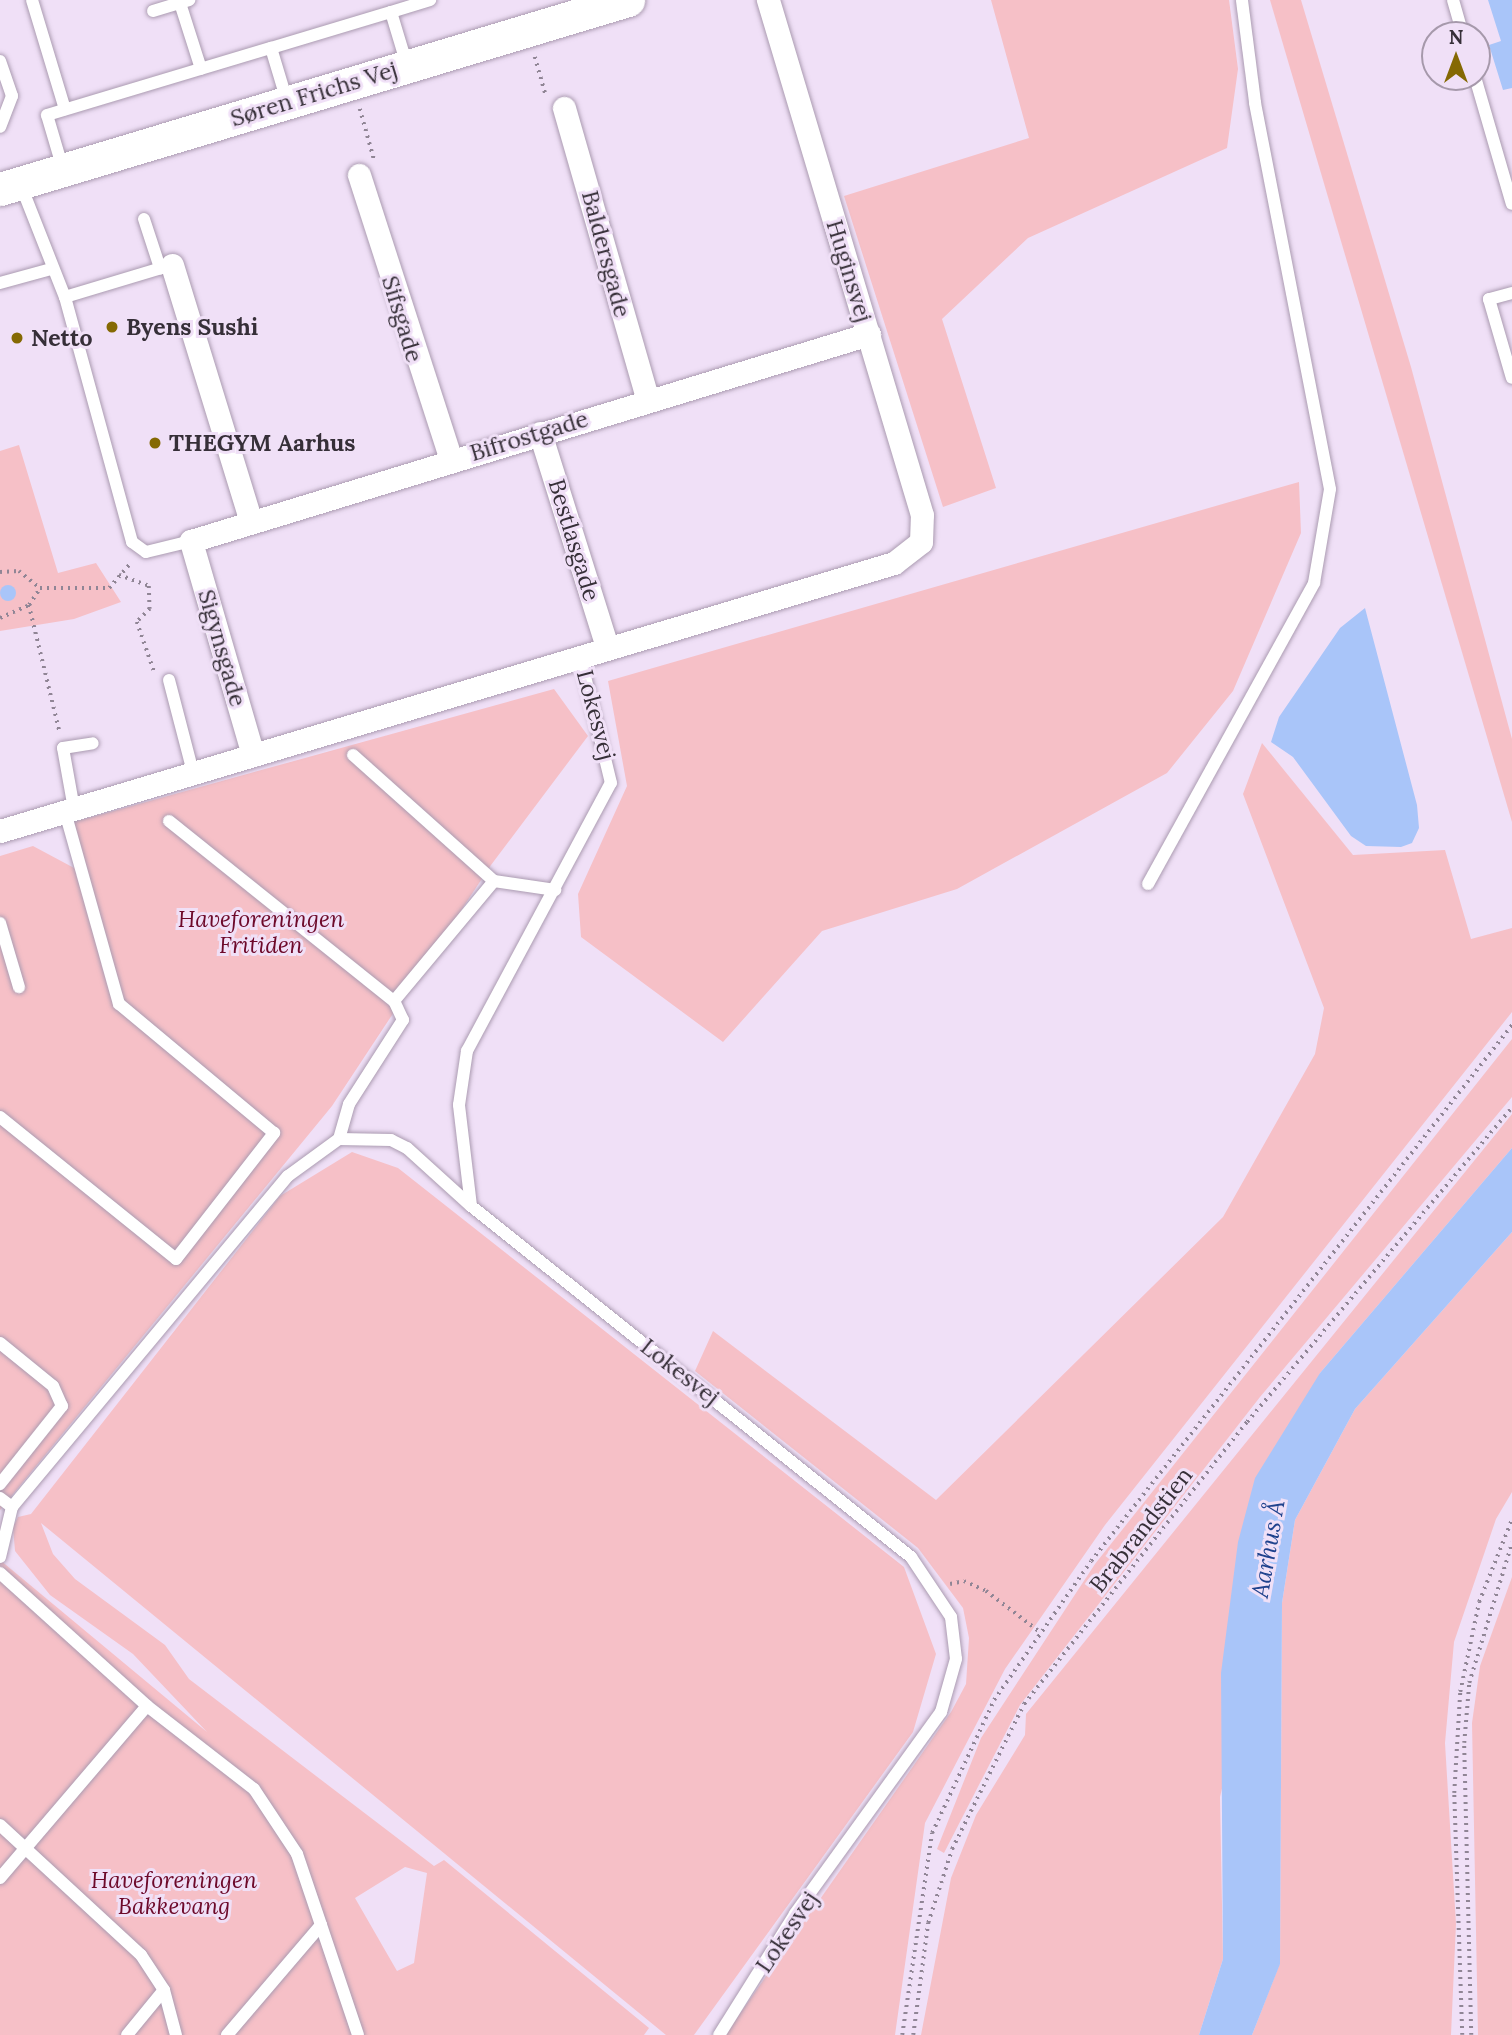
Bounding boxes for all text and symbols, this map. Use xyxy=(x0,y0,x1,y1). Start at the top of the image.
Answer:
north arrow xyxy=(1421,21,1491,91)
text: N xyxy=(1449,25,1463,49)
street label: Søren Frichs Vej xyxy=(227,56,401,132)
street label: Baldersgade xyxy=(576,188,636,320)
street label: Huginsvej xyxy=(820,216,878,326)
street label: Sifsgade xyxy=(376,273,428,365)
place label: Byens Sushi xyxy=(126,313,258,341)
marker: Byens Sushi xyxy=(104,319,120,335)
place label: Netto xyxy=(31,324,93,352)
marker: Netto xyxy=(9,330,25,346)
street label: Bifrostgade xyxy=(467,405,591,467)
place label: THEGYM Aarhus xyxy=(169,429,355,457)
marker: THEGYM Aarhus xyxy=(147,435,163,451)
street label: Bestlasgade xyxy=(542,476,606,604)
street label: Sigynsgade xyxy=(192,586,252,710)
street label: Lokesvej xyxy=(571,667,621,763)
park label: Haveforeningen Fritiden xyxy=(178,905,344,959)
street label: Lokesvej xyxy=(635,1333,725,1411)
street label: Brabrandstien xyxy=(1084,1462,1198,1598)
water label: Aarhus Å xyxy=(1245,1498,1291,1600)
park label: Haveforeningen Bakkevang xyxy=(91,1866,257,1920)
street label: Lokesvej xyxy=(750,1886,824,1978)

